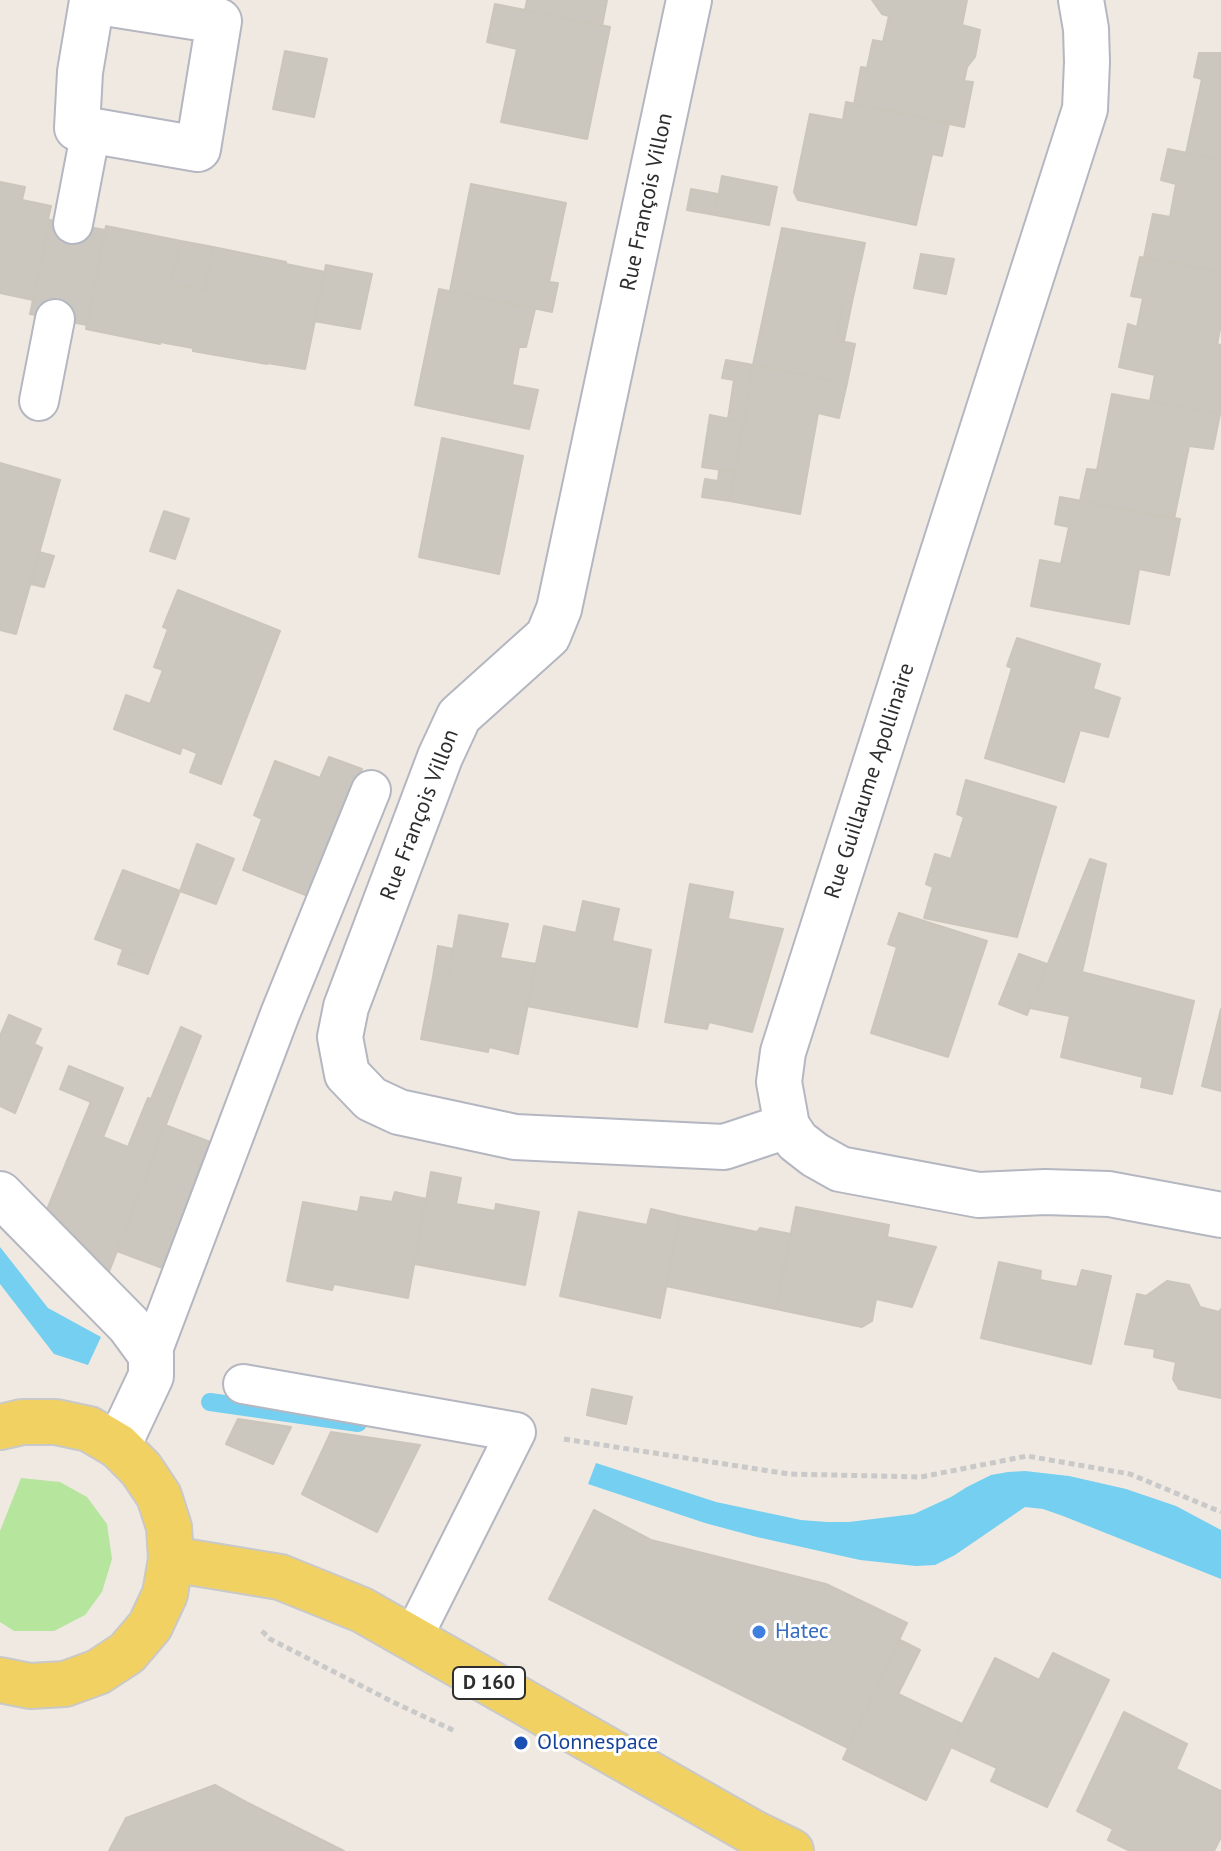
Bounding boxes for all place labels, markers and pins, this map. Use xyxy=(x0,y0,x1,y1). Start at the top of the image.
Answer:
place label: Hatec xyxy=(775,1619,829,1645)
marker: Hatec xyxy=(750,1623,768,1641)
place label: Olonnespace xyxy=(537,1730,658,1756)
marker: Olonnespace xyxy=(512,1734,530,1752)

